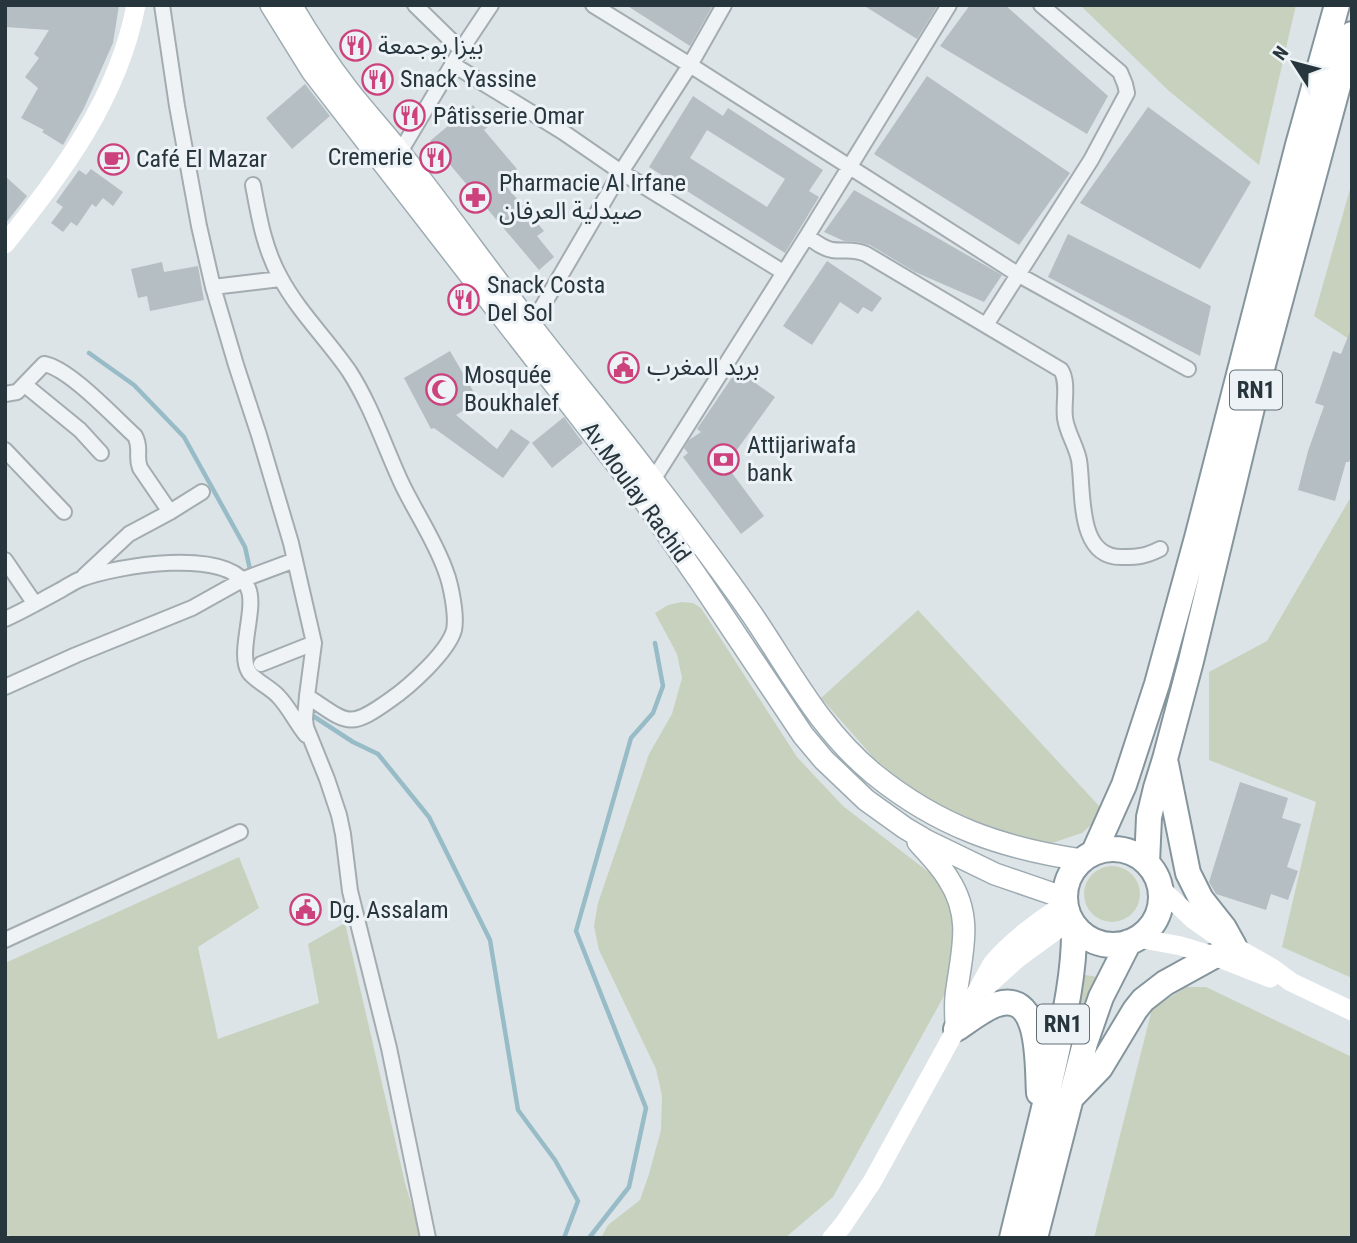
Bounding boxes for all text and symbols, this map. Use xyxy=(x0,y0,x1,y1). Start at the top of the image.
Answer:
north arrow xyxy=(1259,28,1329,98)
restaurant icon: بيزا بوجمعة xyxy=(338,29,372,63)
place label: بيزا بوجمعة xyxy=(378,32,484,60)
text: N xyxy=(1268,42,1293,65)
restaurant icon: Snack Yassine xyxy=(360,62,394,96)
place label: Snack Yassine xyxy=(400,65,537,93)
restaurant icon: Pâtisserie Omar xyxy=(393,99,427,133)
place label: Pâtisserie Omar xyxy=(433,102,584,130)
restaurant icon: Cremerie xyxy=(419,140,453,174)
cafe icon: Café El Mazar xyxy=(96,142,130,176)
place label: Cremerie xyxy=(328,143,413,171)
place label: Café El Mazar xyxy=(136,145,267,173)
place label: Pharmacie Al Irfane صيدلية العرفان xyxy=(499,169,686,225)
pharmacy icon: Pharmacie Al Irfane صيدلية العرفان xyxy=(459,180,493,214)
place label: Snack Costa Del Sol xyxy=(487,271,605,327)
restaurant icon: Snack Costa Del Sol xyxy=(447,282,481,316)
public building icon: بريد المغرب xyxy=(607,350,641,384)
place label: بريد المغرب xyxy=(647,353,759,381)
place label: Mosquée Boukhalef xyxy=(464,361,559,417)
road number: RN1 xyxy=(1230,370,1282,410)
mosque icon: Mosquée Boukhalef xyxy=(424,372,458,406)
street label: Av.Moulay Rachid xyxy=(576,416,696,568)
place label: Attijariwafa bank xyxy=(747,431,856,487)
bank icon: Attijariwafa bank xyxy=(707,442,741,476)
public building icon: Dg. Assalam xyxy=(289,893,323,927)
place label: Dg. Assalam xyxy=(329,896,449,924)
road number: RN1 xyxy=(1037,1004,1089,1044)

